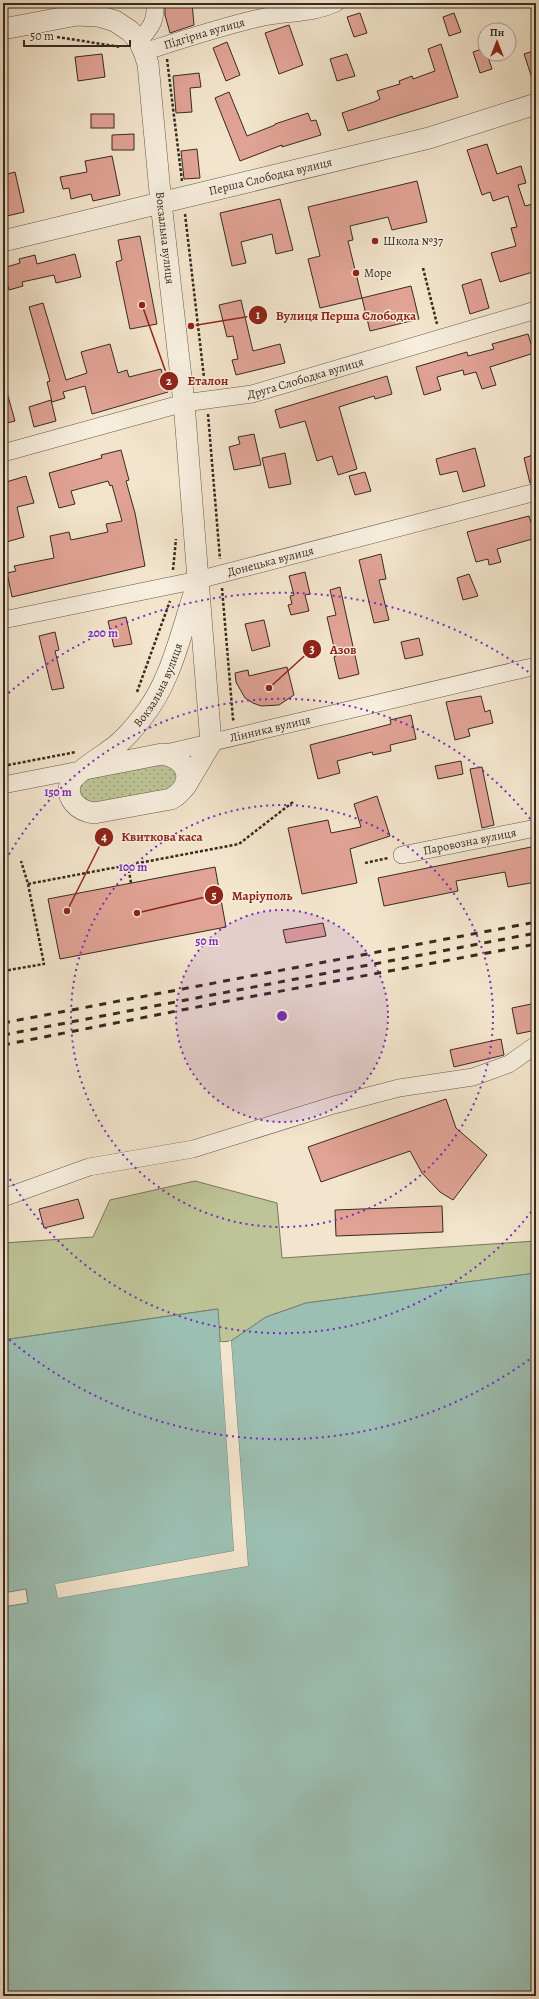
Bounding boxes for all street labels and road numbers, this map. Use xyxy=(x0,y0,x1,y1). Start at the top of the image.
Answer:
street label: Підгірна вулиця xyxy=(162,14,247,53)
street label: Перша Слободка вулиця xyxy=(207,154,334,199)
street label: Вокзальна вулиця xyxy=(152,191,178,285)
street label: Друга Слободка вулиця xyxy=(246,353,366,403)
street label: Донецька вулиця xyxy=(226,542,316,580)
street label: Вокзальна вулиця xyxy=(130,641,186,730)
street label: Лінника вулиця xyxy=(228,711,312,746)
street label: Паровозна вулиця xyxy=(422,824,518,859)

